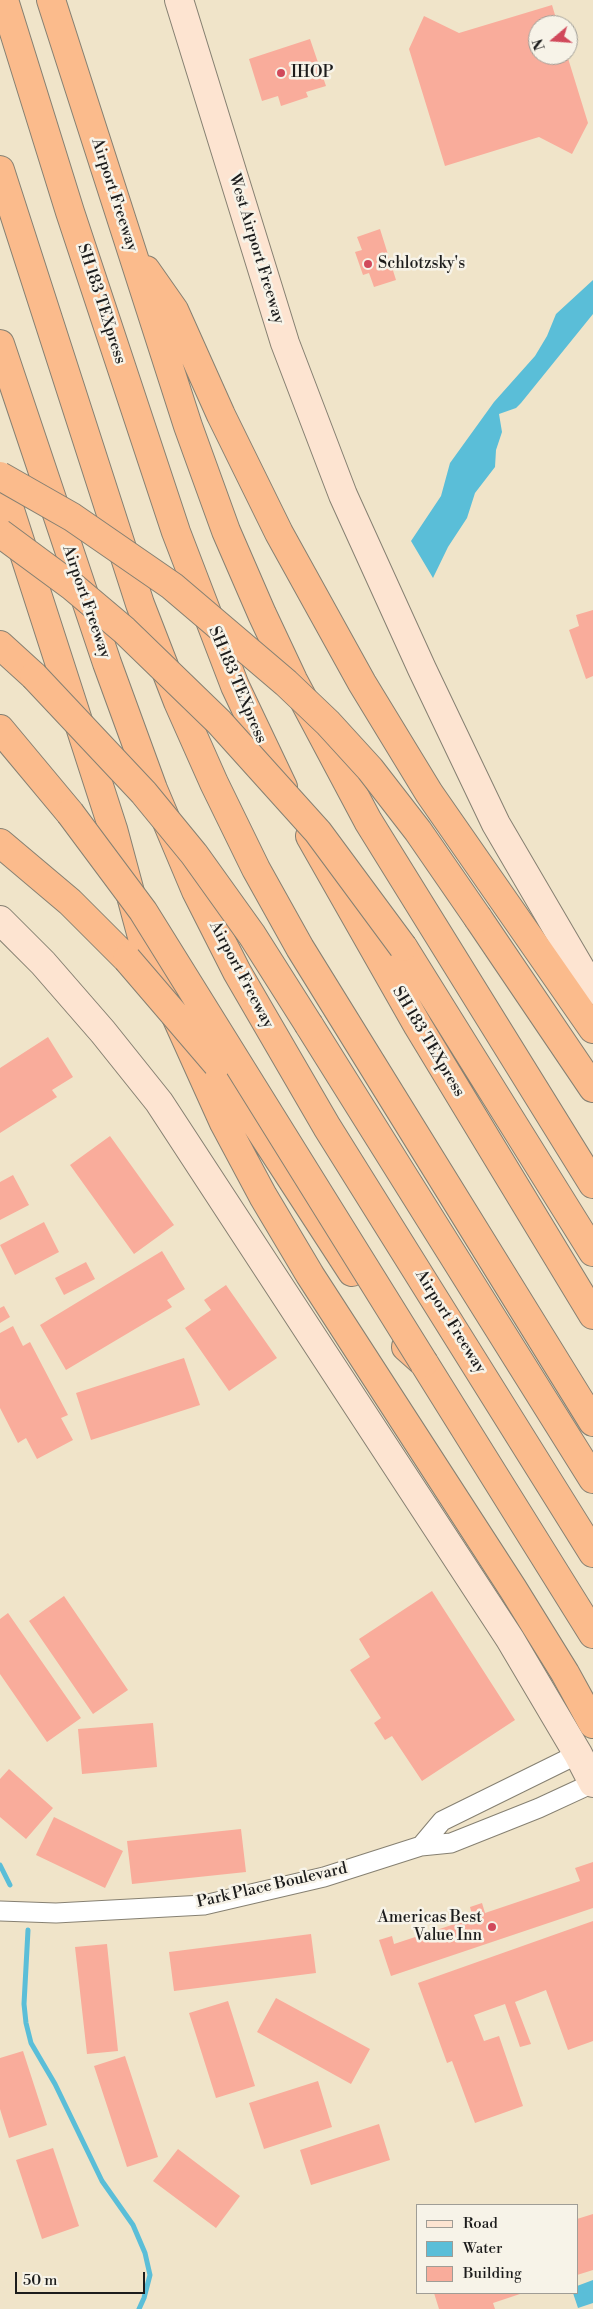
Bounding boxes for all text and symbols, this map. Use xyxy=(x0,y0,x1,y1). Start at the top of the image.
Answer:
north arrow xyxy=(528,15,578,65)
text: N xyxy=(529,36,550,52)
place label: IHOP xyxy=(291,63,333,83)
marker: IHOP xyxy=(275,67,287,79)
street label: Airport Freeway xyxy=(87,136,141,254)
street label: West Airport Freeway xyxy=(224,172,288,326)
street label: SH 183 TEXpress xyxy=(73,242,129,366)
place label: Schlotzsky's xyxy=(378,254,465,274)
marker: Schlotzsky's xyxy=(362,258,374,270)
street label: Airport Freeway xyxy=(58,543,114,661)
street label: SH 183 TEXpress xyxy=(204,624,270,746)
street label: Airport Freeway xyxy=(205,918,277,1032)
street label: SH 183 TEXpress xyxy=(388,983,468,1101)
street label: Airport Freeway xyxy=(411,1267,489,1377)
street label: Park Place Boulevard xyxy=(195,1859,349,1913)
place label: Americas Best Value Inn xyxy=(378,1908,482,1946)
marker: Americas Best Value Inn xyxy=(486,1921,498,1933)
legend xyxy=(416,2204,578,2294)
text: Road xyxy=(463,2214,498,2233)
text: Water xyxy=(463,2239,502,2258)
scale bar xyxy=(18,2262,148,2294)
text: Building xyxy=(463,2264,522,2283)
text: 50 m xyxy=(23,2271,57,2290)

